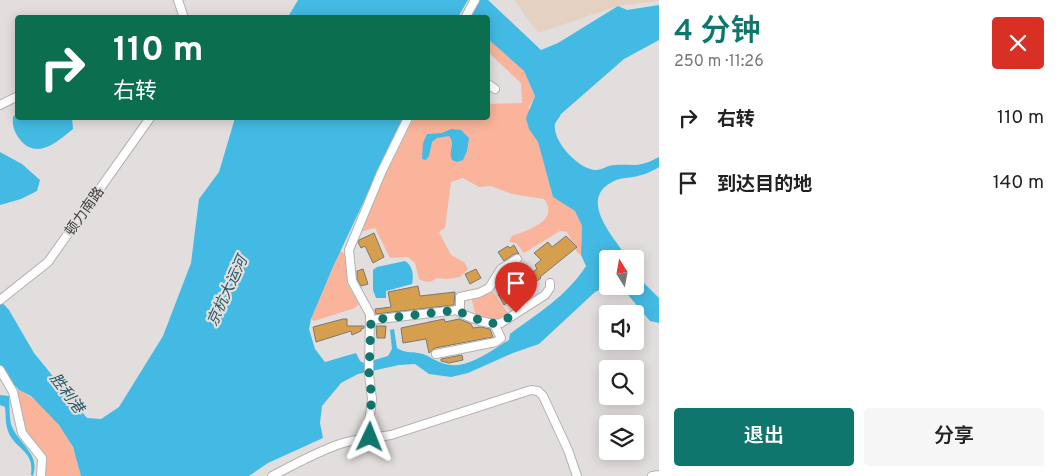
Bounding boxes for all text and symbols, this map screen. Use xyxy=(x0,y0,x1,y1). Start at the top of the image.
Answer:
text: 4 分钟 xyxy=(674,14,760,51)
button: close xyxy=(992,17,1044,69)
text: 110 m xyxy=(113,29,203,73)
icon: right xyxy=(30,35,95,100)
text: 250 m · 11:26 xyxy=(674,52,764,72)
text: 右转 xyxy=(113,79,157,106)
icon: right xyxy=(674,104,702,132)
text: 110 m xyxy=(997,106,1044,130)
text: 右转 xyxy=(717,108,755,132)
icon: arrive xyxy=(674,169,702,197)
text: 140 m xyxy=(993,171,1044,195)
text: 到达目的地 xyxy=(717,173,812,197)
street label: 顿力南路 xyxy=(62,184,108,240)
north arrow xyxy=(599,250,644,295)
map controls xyxy=(599,250,644,460)
water label: 京杭大运河 xyxy=(204,251,254,330)
pin xyxy=(495,262,537,313)
icon: arrive xyxy=(502,269,530,297)
button: sound xyxy=(599,305,644,350)
button: search xyxy=(599,360,644,405)
water label: 胜利港 xyxy=(45,370,88,419)
button: 退出 xyxy=(674,408,854,466)
button: 分享 xyxy=(864,408,1044,466)
position arrow xyxy=(343,410,395,462)
button: layers xyxy=(599,415,644,460)

